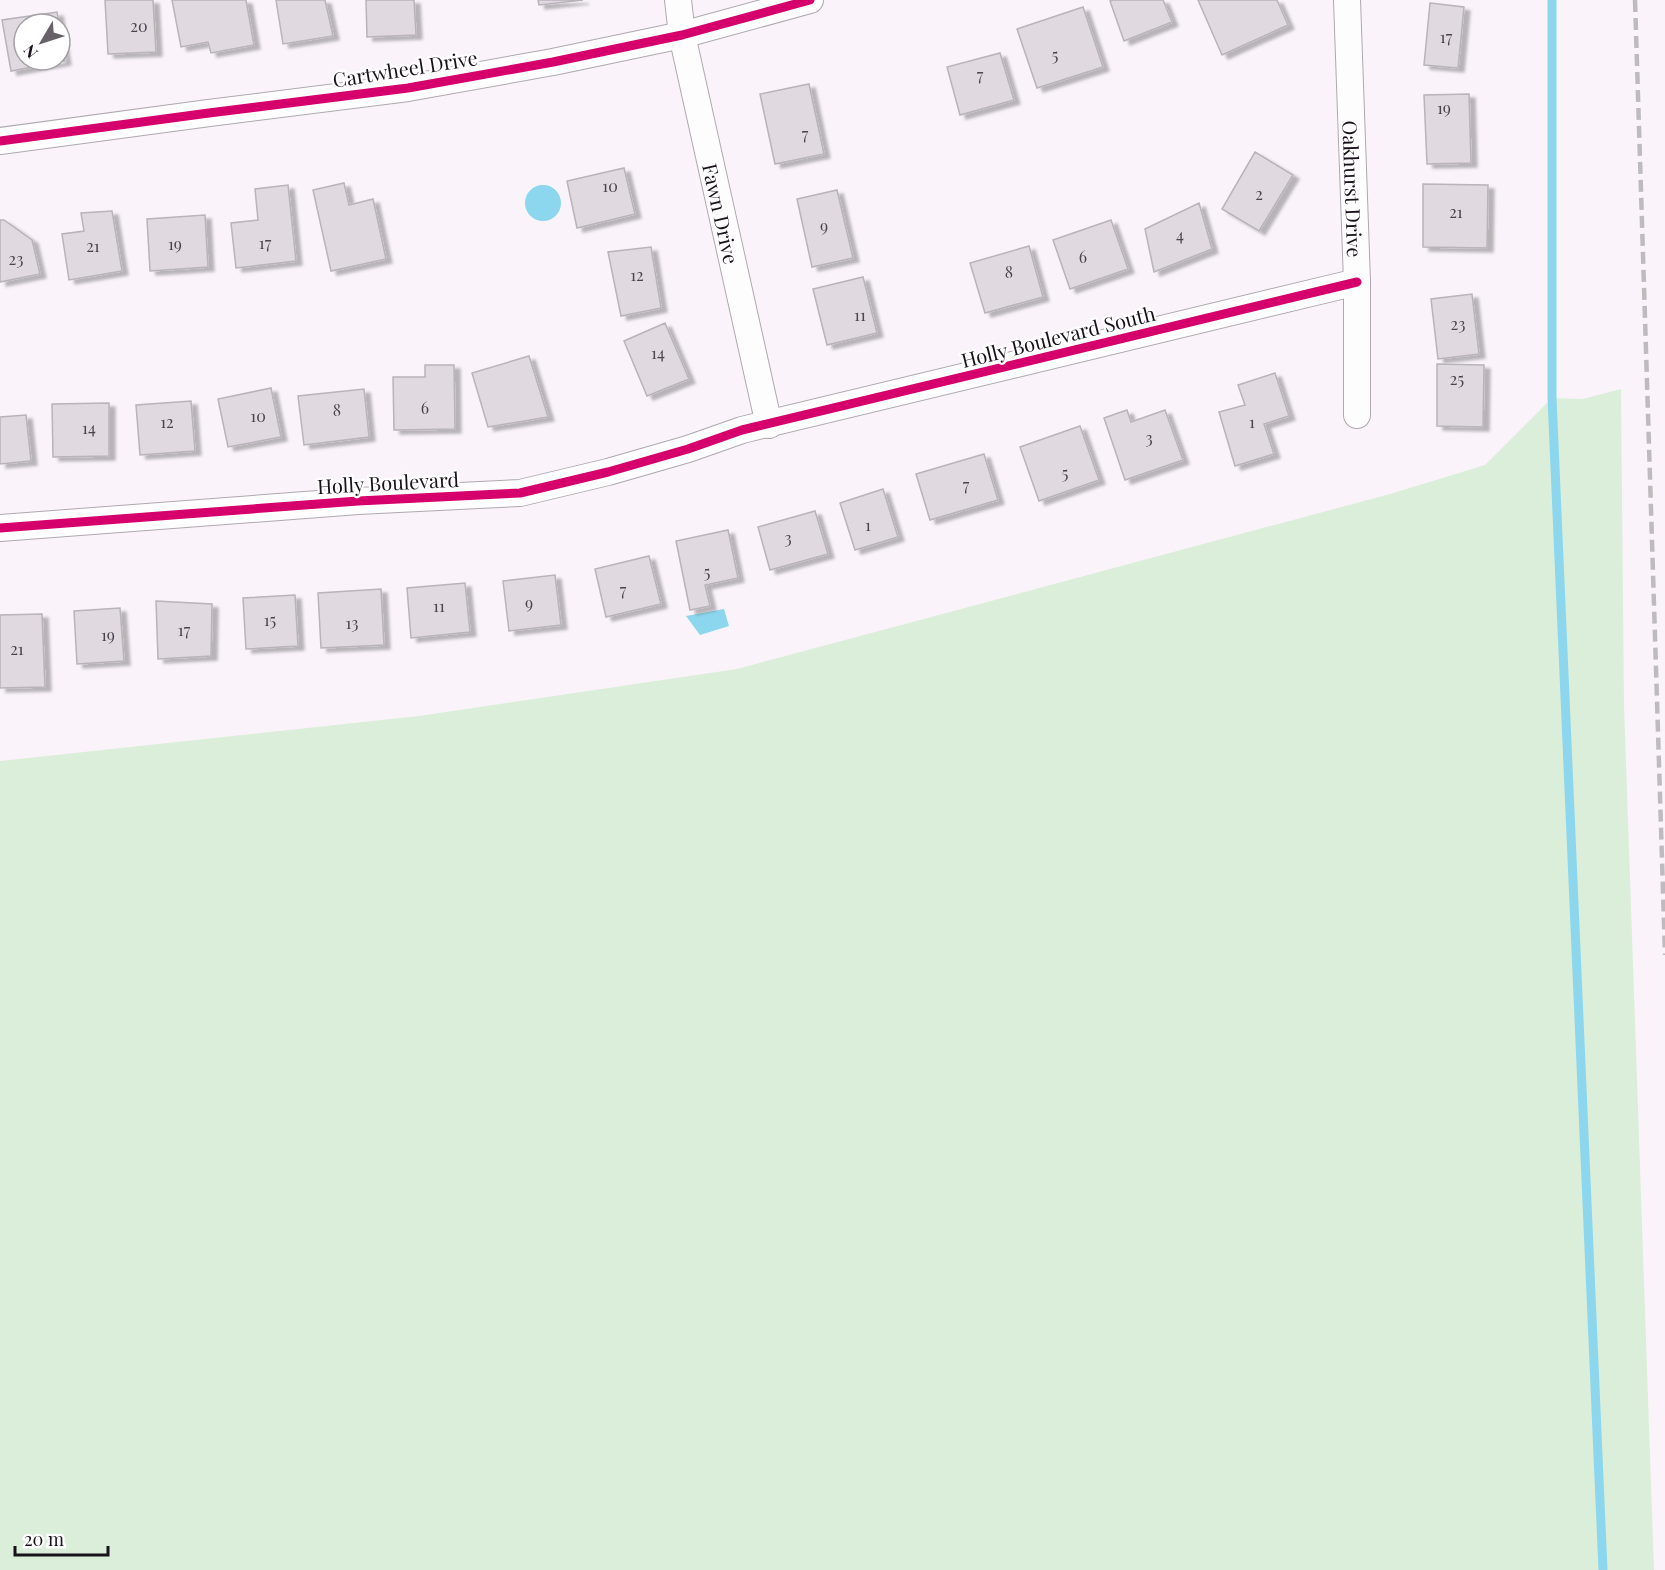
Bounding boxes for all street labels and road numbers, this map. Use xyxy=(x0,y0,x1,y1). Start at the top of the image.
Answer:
street label: Cartwheel Drive xyxy=(331,43,479,93)
street label: Oakhurst Drive xyxy=(1338,120,1370,258)
street label: Fawn Drive xyxy=(697,161,746,266)
street label: Holly Boulevard South xyxy=(958,299,1158,373)
street label: Holly Boulevard xyxy=(316,465,460,499)

